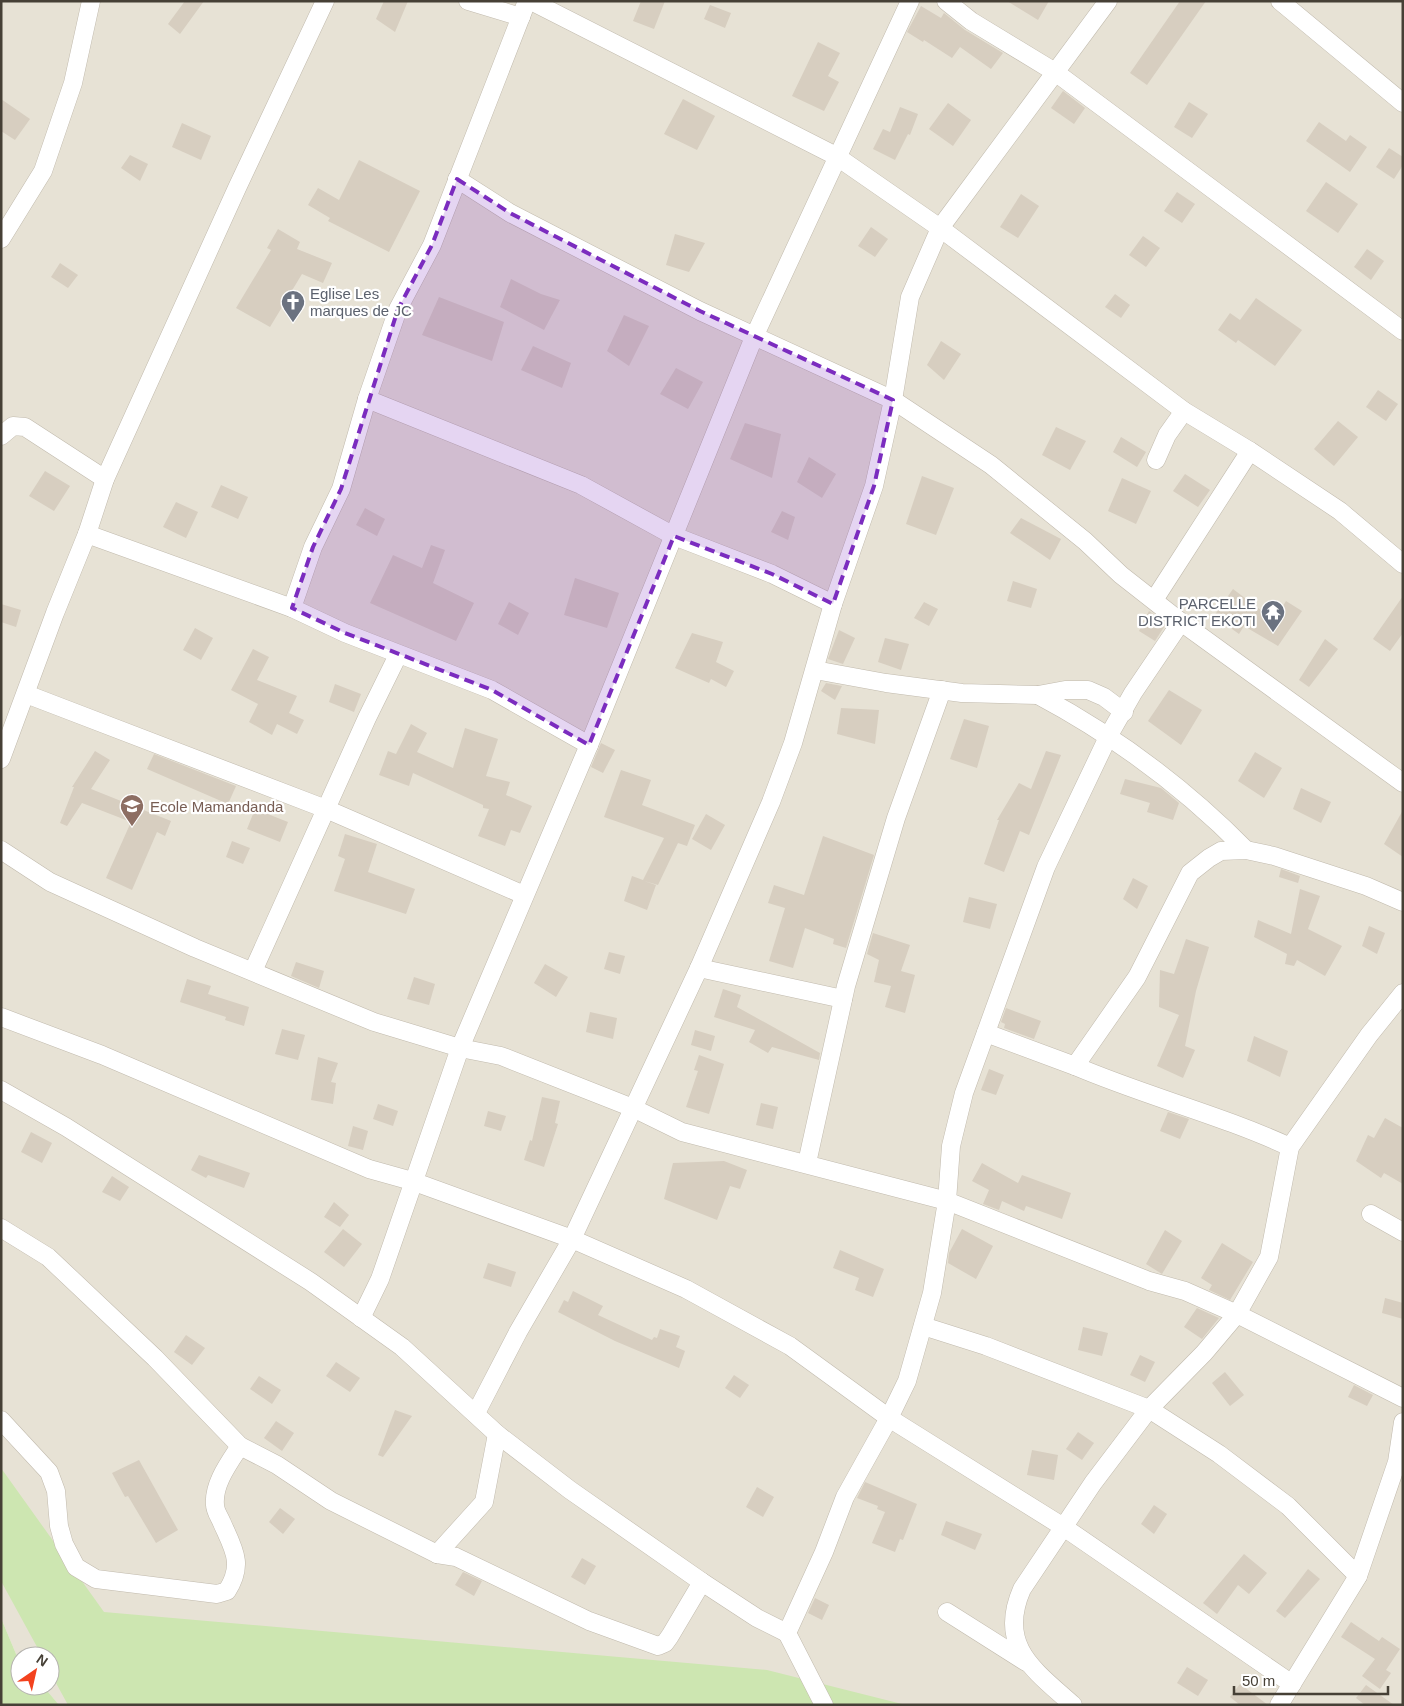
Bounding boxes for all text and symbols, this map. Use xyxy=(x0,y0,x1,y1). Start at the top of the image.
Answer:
place label: Eglise Les marques de JC xyxy=(310,285,412,319)
church icon: Eglise Les marques de JC xyxy=(280,289,306,323)
place label: PARCELLE DISTRICT EKOTI xyxy=(1138,595,1256,629)
temple icon: PARCELLE DISTRICT EKOTI xyxy=(1260,599,1286,633)
school or university icon: Ecole Mamandanda xyxy=(119,793,145,827)
place label: Ecole Mamandanda xyxy=(150,798,284,815)
north arrow xyxy=(10,1646,60,1696)
text: N xyxy=(34,1651,51,1670)
scale bar xyxy=(1234,1664,1388,1696)
text: 50 m xyxy=(1242,1672,1275,1689)

